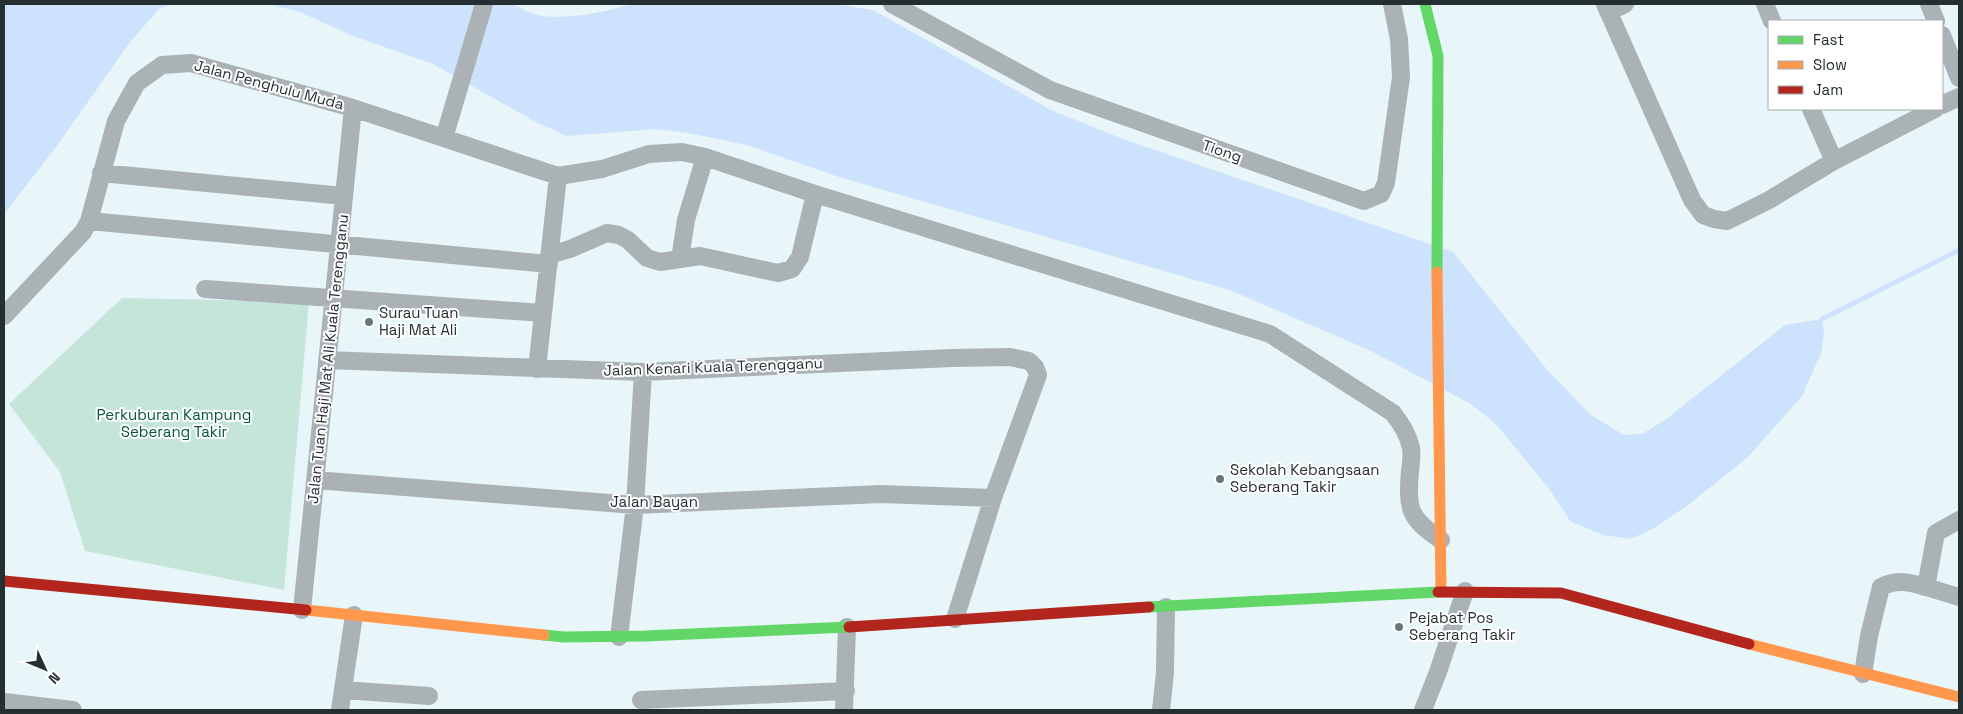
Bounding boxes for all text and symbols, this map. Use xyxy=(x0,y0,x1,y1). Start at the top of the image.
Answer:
legend xyxy=(1768,20,1943,110)
text: Fast xyxy=(1813,30,1844,49)
street label: Jalan Penghulu Muda xyxy=(192,55,347,114)
text: Slow xyxy=(1813,55,1847,74)
text: Jam xyxy=(1813,80,1843,99)
street label: Tiong xyxy=(1200,135,1244,166)
street label: Jalan Tuan Haji Mat Ali Kuala Terengganu xyxy=(303,213,352,505)
place label: Surau Tuan Haji Mat Ali xyxy=(379,303,459,339)
marker: Surau Tuan Haji Mat Ali xyxy=(363,316,375,328)
street label: Jalan Kenari Kuala Terengganu xyxy=(603,353,823,380)
park label: Perkuburan Kampung Seberang Takir xyxy=(97,405,251,441)
place label: Sekolah Kebangsaan Seberang Takir xyxy=(1230,460,1380,496)
marker: Sekolah Kebangsaan Seberang Takir xyxy=(1214,473,1226,485)
street label: Jalan Bayan xyxy=(610,492,698,511)
place label: Pejabat Pos Seberang Takir xyxy=(1409,608,1516,644)
marker: Pejabat Pos Seberang Takir xyxy=(1393,621,1405,633)
north arrow xyxy=(20,644,70,694)
text: N xyxy=(45,668,64,688)

